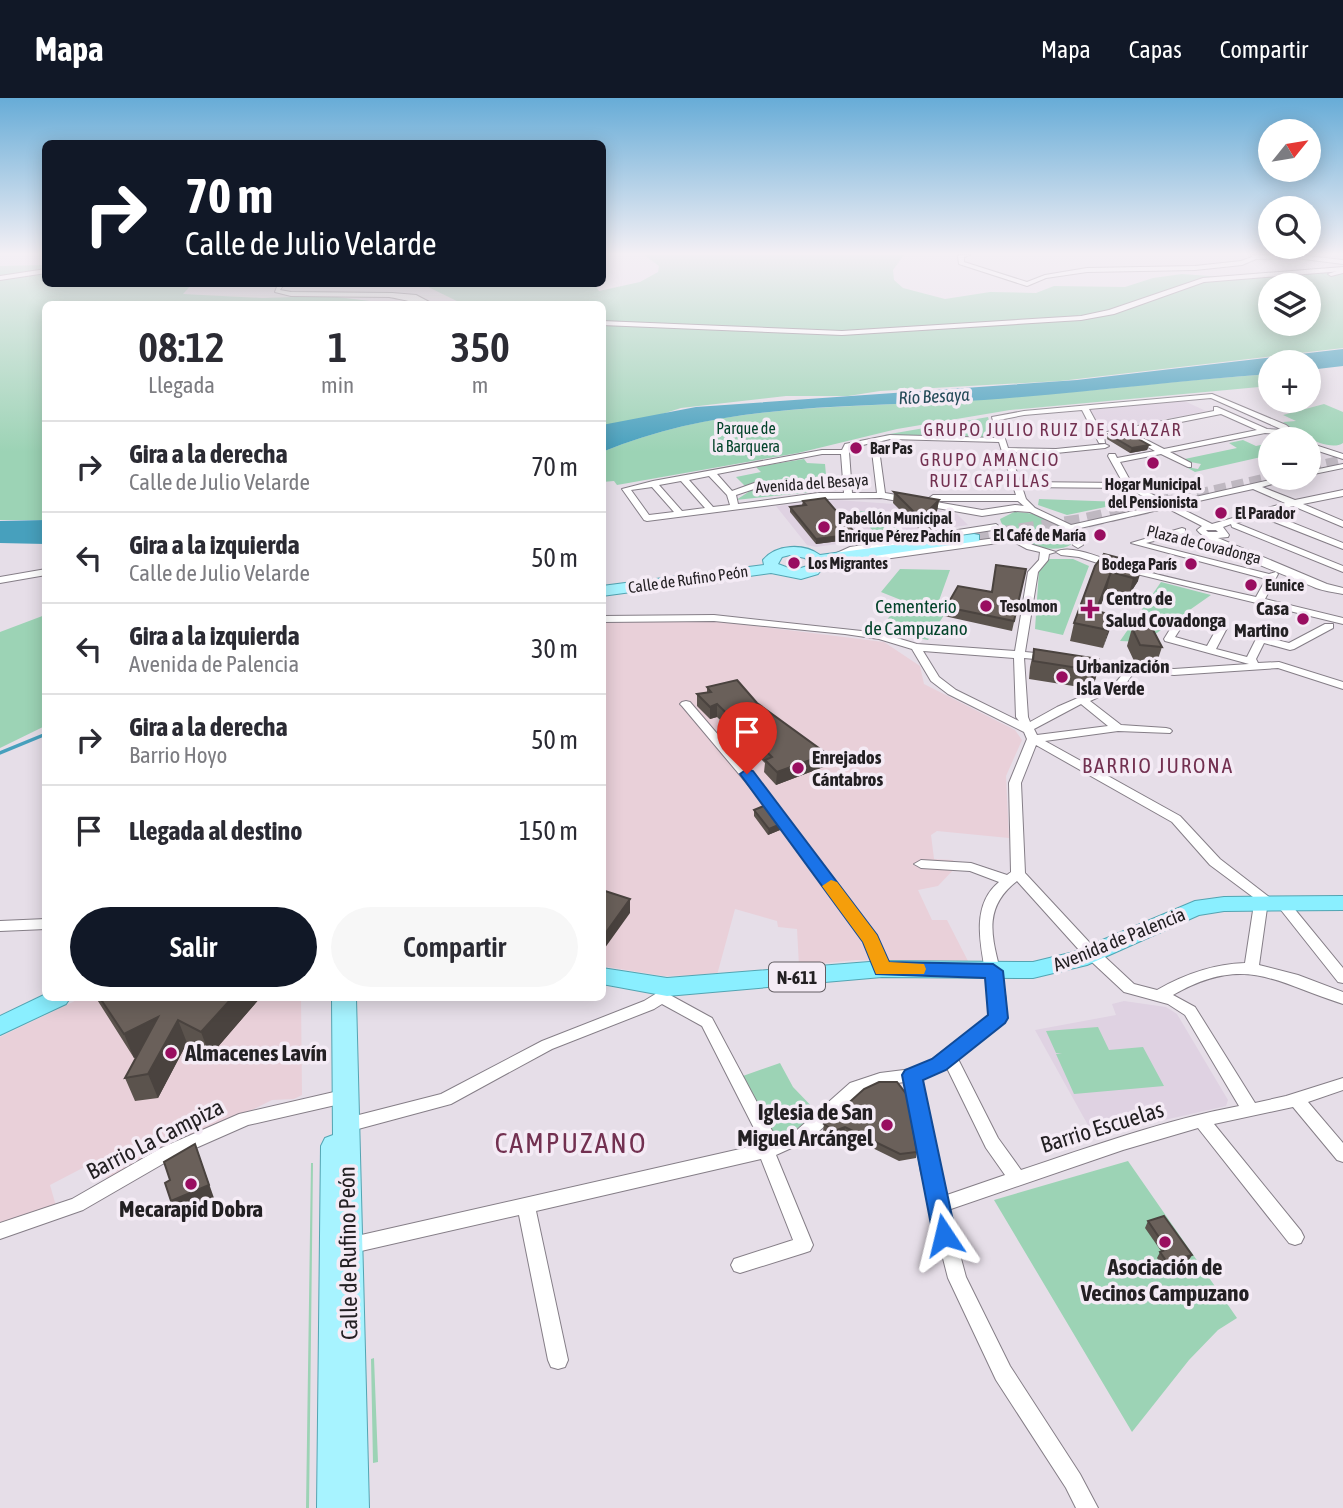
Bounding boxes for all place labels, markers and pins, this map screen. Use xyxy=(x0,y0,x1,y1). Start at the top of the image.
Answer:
place label: Bar Pas xyxy=(870,439,913,457)
marker: Bar Pas xyxy=(848,440,864,456)
marker: Hogar Municipal del Pensionista xyxy=(1145,455,1161,471)
place label: Hogar Municipal del Pensionista xyxy=(1105,475,1202,511)
place label: El Parador xyxy=(1235,504,1295,522)
marker: El Parador xyxy=(1213,505,1229,521)
place label: Pabellón Municipal Enrique Pérez Pachín xyxy=(838,509,961,545)
marker: Pabellón Municipal Enrique Pérez Pachín xyxy=(816,519,832,535)
place label: El Café de María xyxy=(993,526,1086,544)
marker: El Café de María xyxy=(1092,527,1108,543)
place label: Los Migrantes xyxy=(808,554,888,572)
marker: Los Migrantes xyxy=(786,555,802,571)
place label: Bodega París xyxy=(1102,555,1177,573)
marker: Bodega París xyxy=(1183,556,1199,572)
place label: Eunice xyxy=(1265,576,1304,594)
marker: Eunice xyxy=(1243,577,1259,593)
place label: Centro de Salud Covadonga xyxy=(1106,587,1226,631)
place label: Tesolmon xyxy=(1000,597,1058,615)
place label: Casa Martino xyxy=(1234,597,1289,641)
marker: Tesolmon xyxy=(978,598,994,614)
marker: Centro de Salud Covadonga xyxy=(1080,599,1100,619)
marker: Casa Martino xyxy=(1295,611,1311,627)
place label: Urbanización Isla Verde xyxy=(1076,655,1169,699)
marker: Urbanización Isla Verde xyxy=(1054,669,1070,685)
pin xyxy=(717,702,777,774)
place label: Enrejados Cántabros xyxy=(812,746,883,790)
marker: Enrejados Cántabros xyxy=(790,760,806,776)
place label: Almacenes Lavín xyxy=(184,1040,327,1066)
marker: Almacenes Lavín xyxy=(163,1045,179,1061)
place label: Iglesia de San Miguel Arcángel xyxy=(737,1099,874,1151)
marker: Iglesia de San Miguel Arcángel xyxy=(879,1117,895,1133)
marker: Mecarapid Dobra xyxy=(183,1176,199,1192)
place label: Mecarapid Dobra xyxy=(119,1196,263,1222)
marker: Asociación de Vecinos Campuzano xyxy=(1157,1234,1173,1250)
place label: Asociación de Vecinos Campuzano xyxy=(1080,1254,1249,1306)

